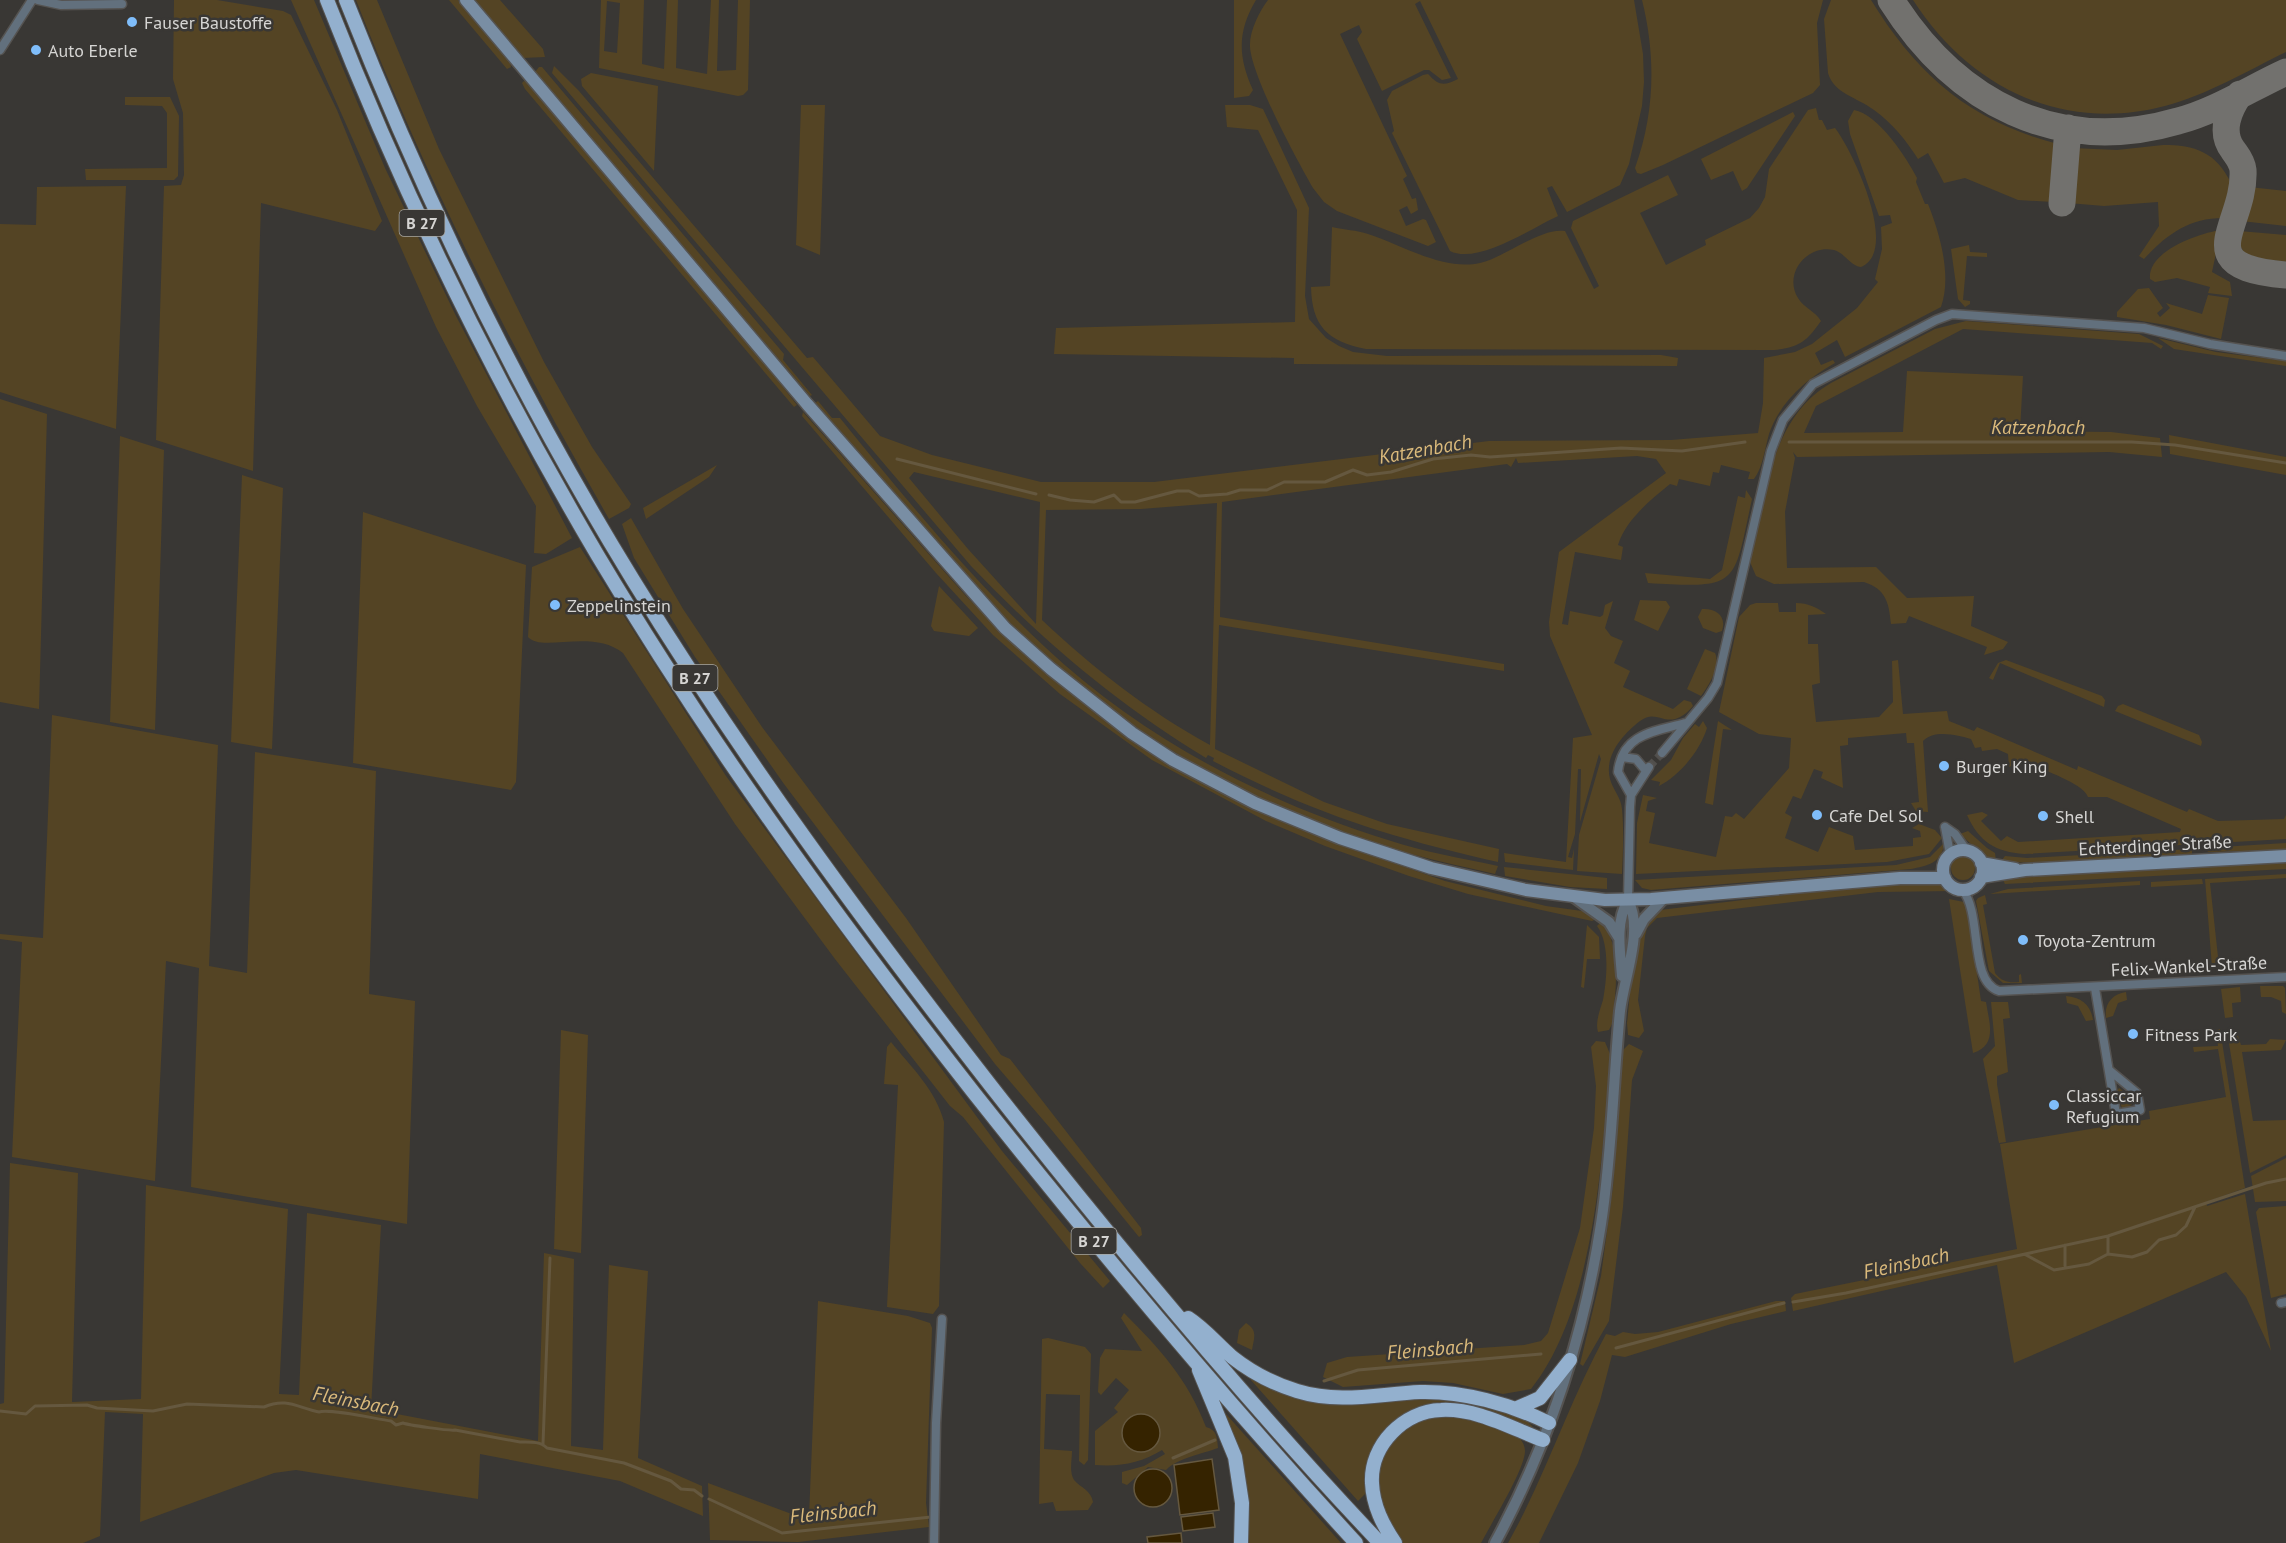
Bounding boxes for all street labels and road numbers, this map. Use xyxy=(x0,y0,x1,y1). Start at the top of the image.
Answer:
road number: B 27 xyxy=(400,210,444,236)
road number: B 27 xyxy=(672,665,718,691)
street label: Echterdinger Straße xyxy=(2078,830,2232,860)
street label: Felix-Wankel-Straße xyxy=(2110,950,2268,982)
road number: B 27 xyxy=(1072,1228,1116,1254)

